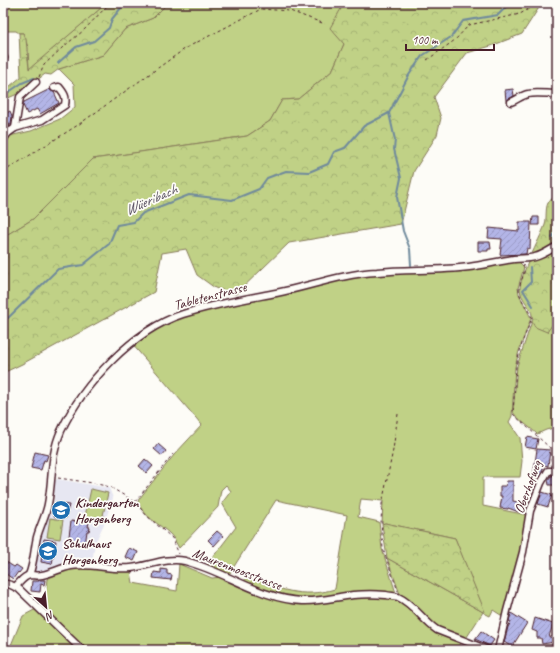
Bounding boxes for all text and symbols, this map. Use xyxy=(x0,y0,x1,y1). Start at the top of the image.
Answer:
scale bar xyxy=(406,26,494,52)
text: 100 m xyxy=(412,32,439,48)
water label: Wüeribach xyxy=(122,180,181,220)
street label: Tabletenstrasse xyxy=(172,278,250,314)
street label: Oberhofweg xyxy=(511,457,546,516)
place label: Kindergarten Horgenberg xyxy=(75,494,139,527)
school or university icon: Kindergarten Horgenberg xyxy=(50,499,72,521)
place label: Schulhaus Horgenberg xyxy=(62,535,118,568)
school or university icon: Schulhaus Horgenberg xyxy=(37,540,59,562)
street label: Maurenmoosstrasse xyxy=(190,544,285,594)
north arrow xyxy=(26,587,66,627)
text: N xyxy=(42,608,57,625)

